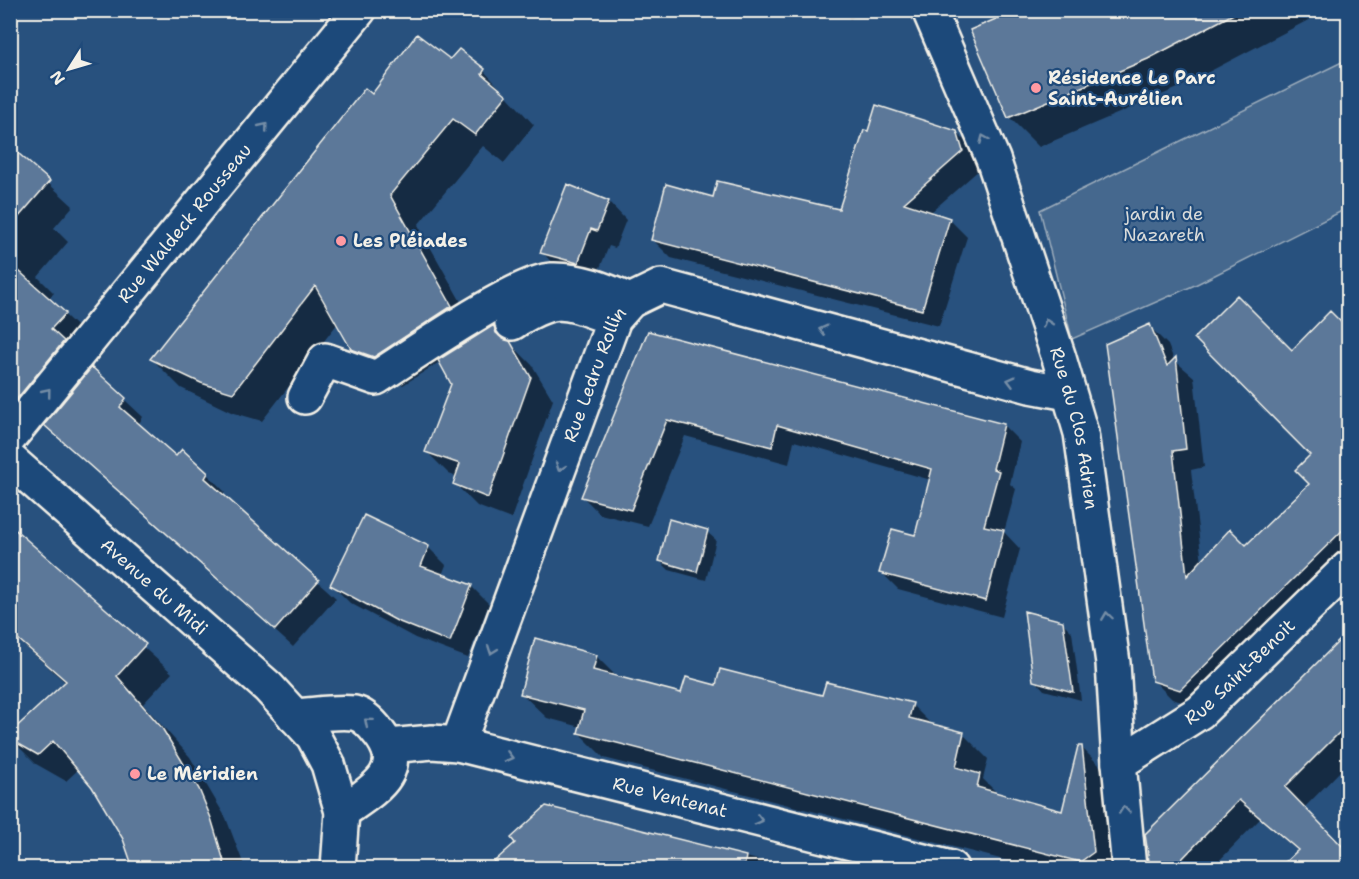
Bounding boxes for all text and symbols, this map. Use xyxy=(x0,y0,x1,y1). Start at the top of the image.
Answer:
north arrow xyxy=(39,39,99,99)
text: N xyxy=(45,66,70,89)
place label: Résidence Le Parc Saint-Aurélien xyxy=(1048,66,1216,111)
marker: Résidence Le Parc Saint-Aurélien xyxy=(1029,81,1043,95)
one-way arrow xyxy=(256,123,267,134)
one-way arrow xyxy=(979,134,991,145)
street label: Rue Waldeck Rousseau xyxy=(112,138,257,308)
park label: jardin de Nazareth xyxy=(1123,202,1205,247)
place label: Les Pléiades xyxy=(353,229,468,253)
marker: Les Pléiades xyxy=(334,234,348,248)
street label: Rue Ledru Rollin xyxy=(558,301,632,445)
one-way arrow xyxy=(1042,318,1054,329)
one-way arrow xyxy=(818,324,828,337)
street label: Rue du Clos Adrien xyxy=(1044,344,1104,511)
one-way arrow xyxy=(1006,375,1016,388)
one-way arrow xyxy=(40,388,51,399)
one-way arrow xyxy=(554,461,567,472)
street label: Avenue du Midi xyxy=(95,533,213,641)
one-way arrow xyxy=(1101,612,1113,621)
street label: Rue Saint-Benoit xyxy=(1180,614,1300,731)
one-way arrow xyxy=(487,644,500,655)
one-way arrow xyxy=(364,718,375,729)
one-way arrow xyxy=(504,749,514,762)
place label: Le Méridien xyxy=(147,762,258,786)
marker: Le Méridien xyxy=(128,767,142,781)
street label: Rue Ventenat xyxy=(610,771,730,823)
one-way arrow xyxy=(1118,806,1131,815)
one-way arrow xyxy=(753,813,764,825)

